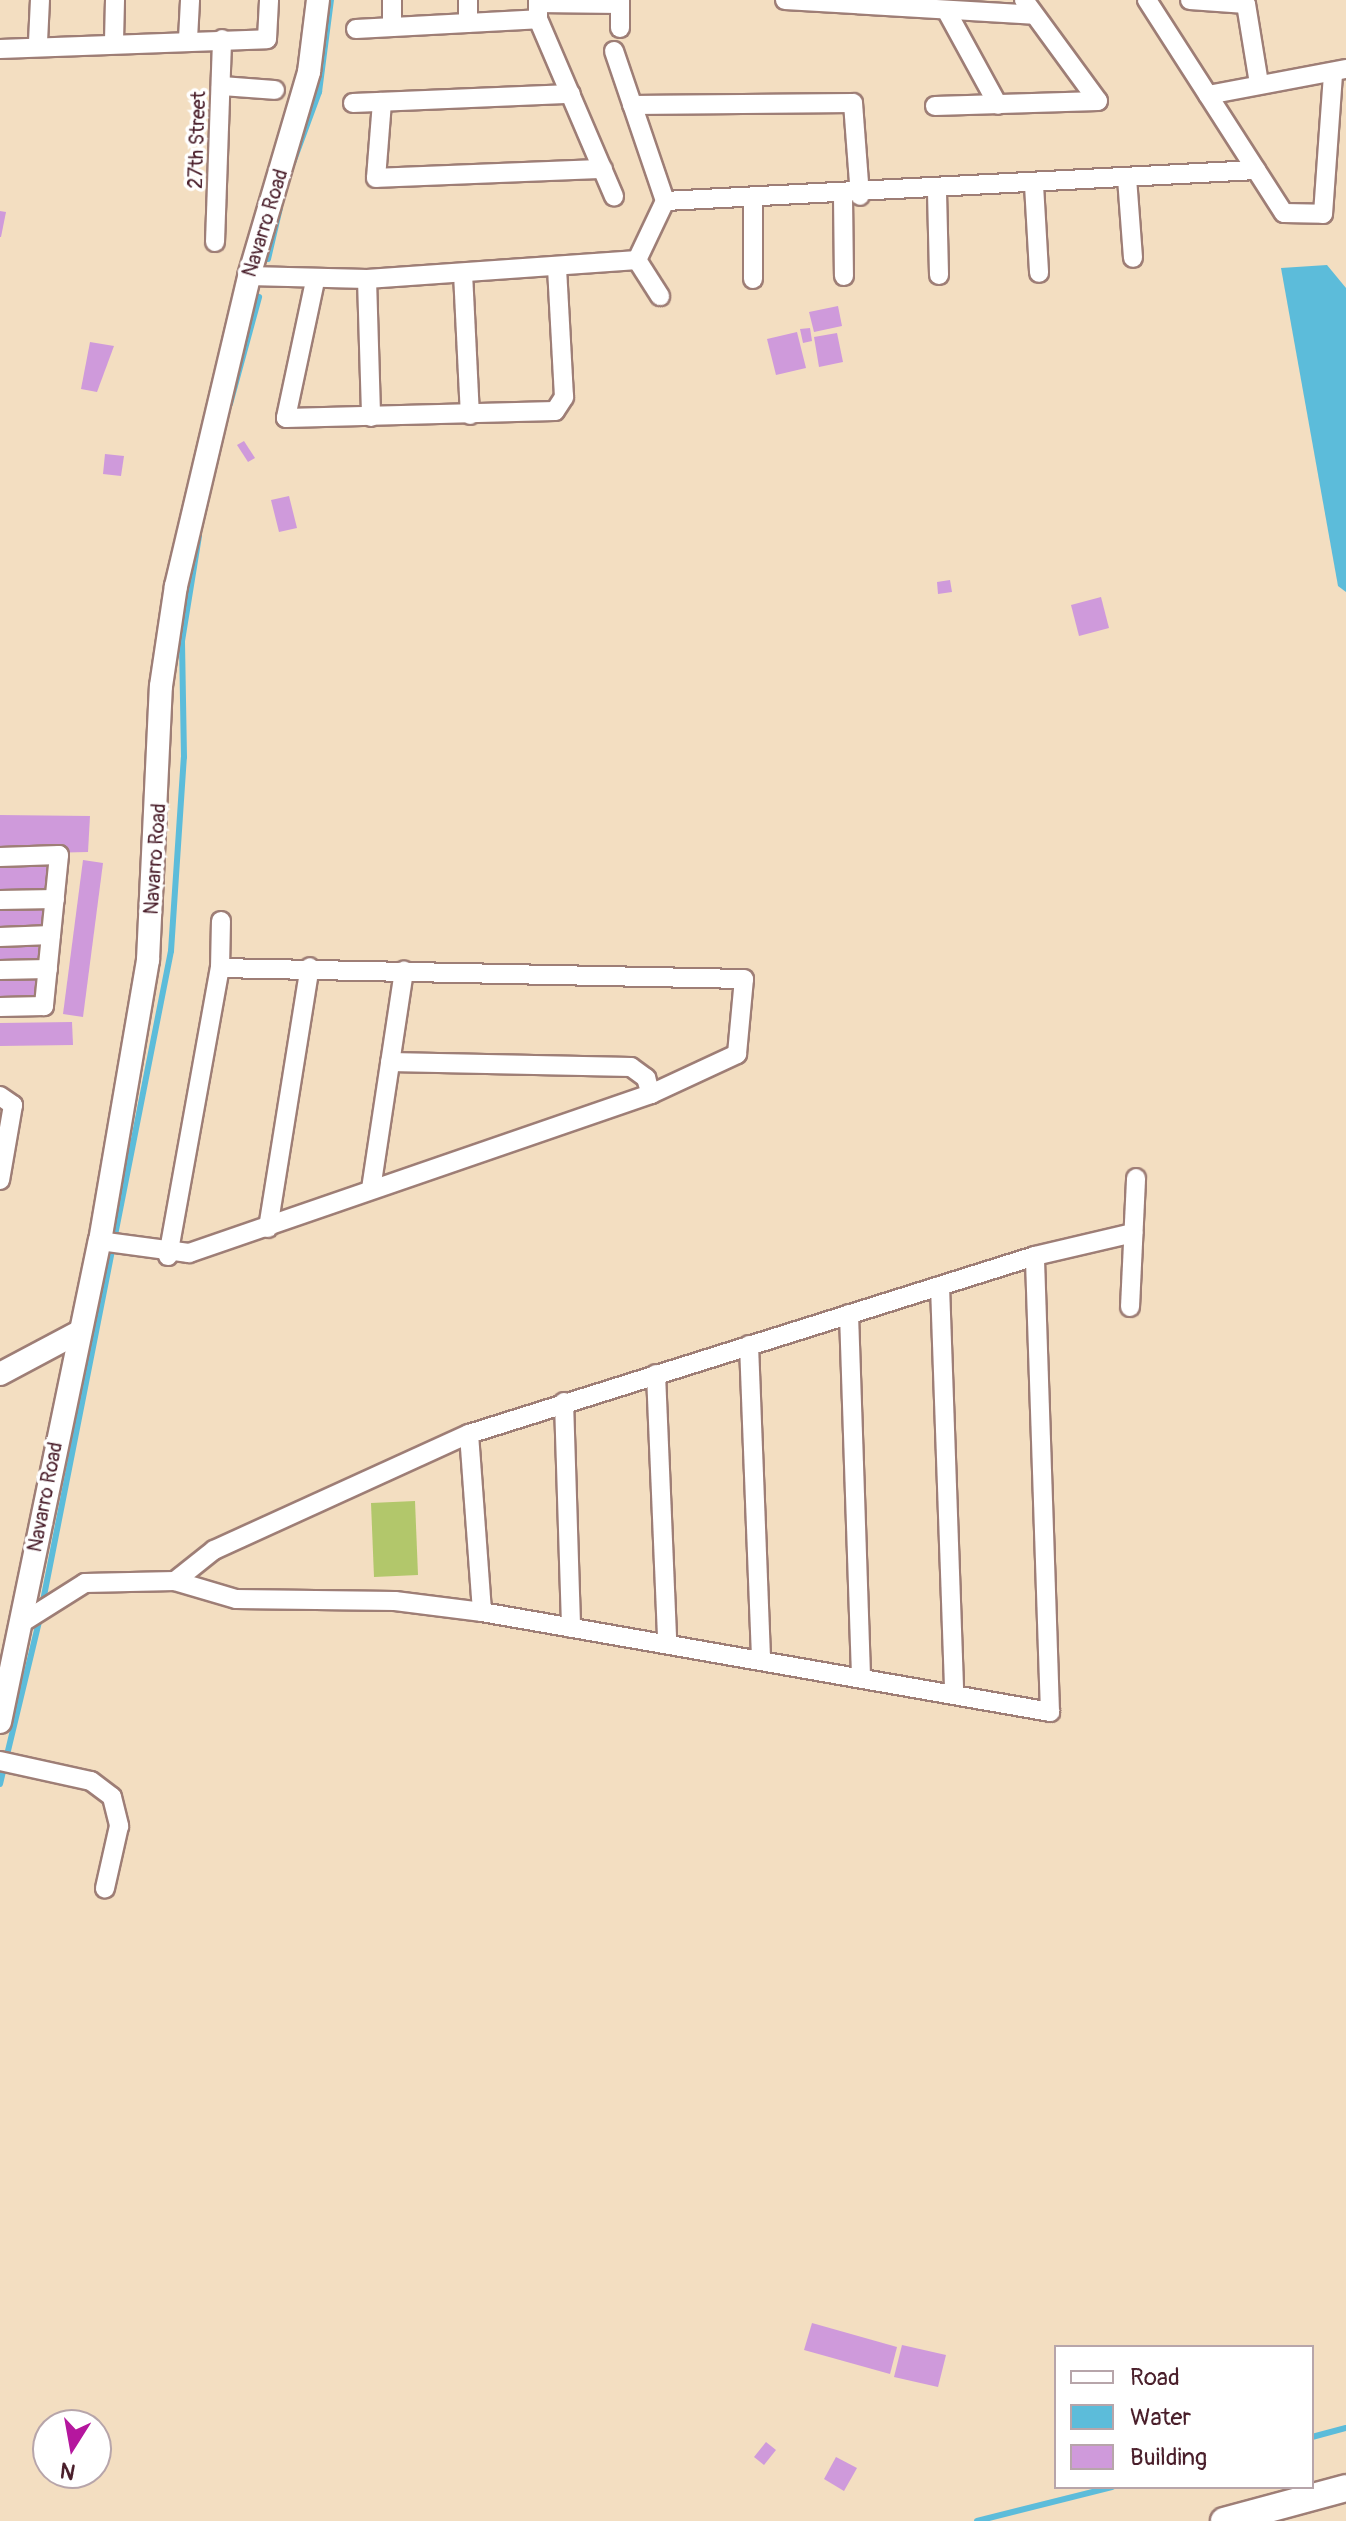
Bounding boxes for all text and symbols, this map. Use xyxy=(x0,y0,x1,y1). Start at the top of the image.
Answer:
street label: 27th Street xyxy=(183,91,211,189)
street label: Navarro Road xyxy=(237,166,293,280)
street label: Navarro Road xyxy=(139,803,171,915)
street label: Navarro Road xyxy=(23,1440,67,1554)
legend xyxy=(1054,2345,1314,2489)
text: Road xyxy=(1130,2363,1180,2392)
text: Water xyxy=(1130,2403,1191,2432)
north arrow xyxy=(32,2409,112,2489)
text: Building xyxy=(1130,2443,1207,2472)
text: N xyxy=(58,2455,78,2486)

